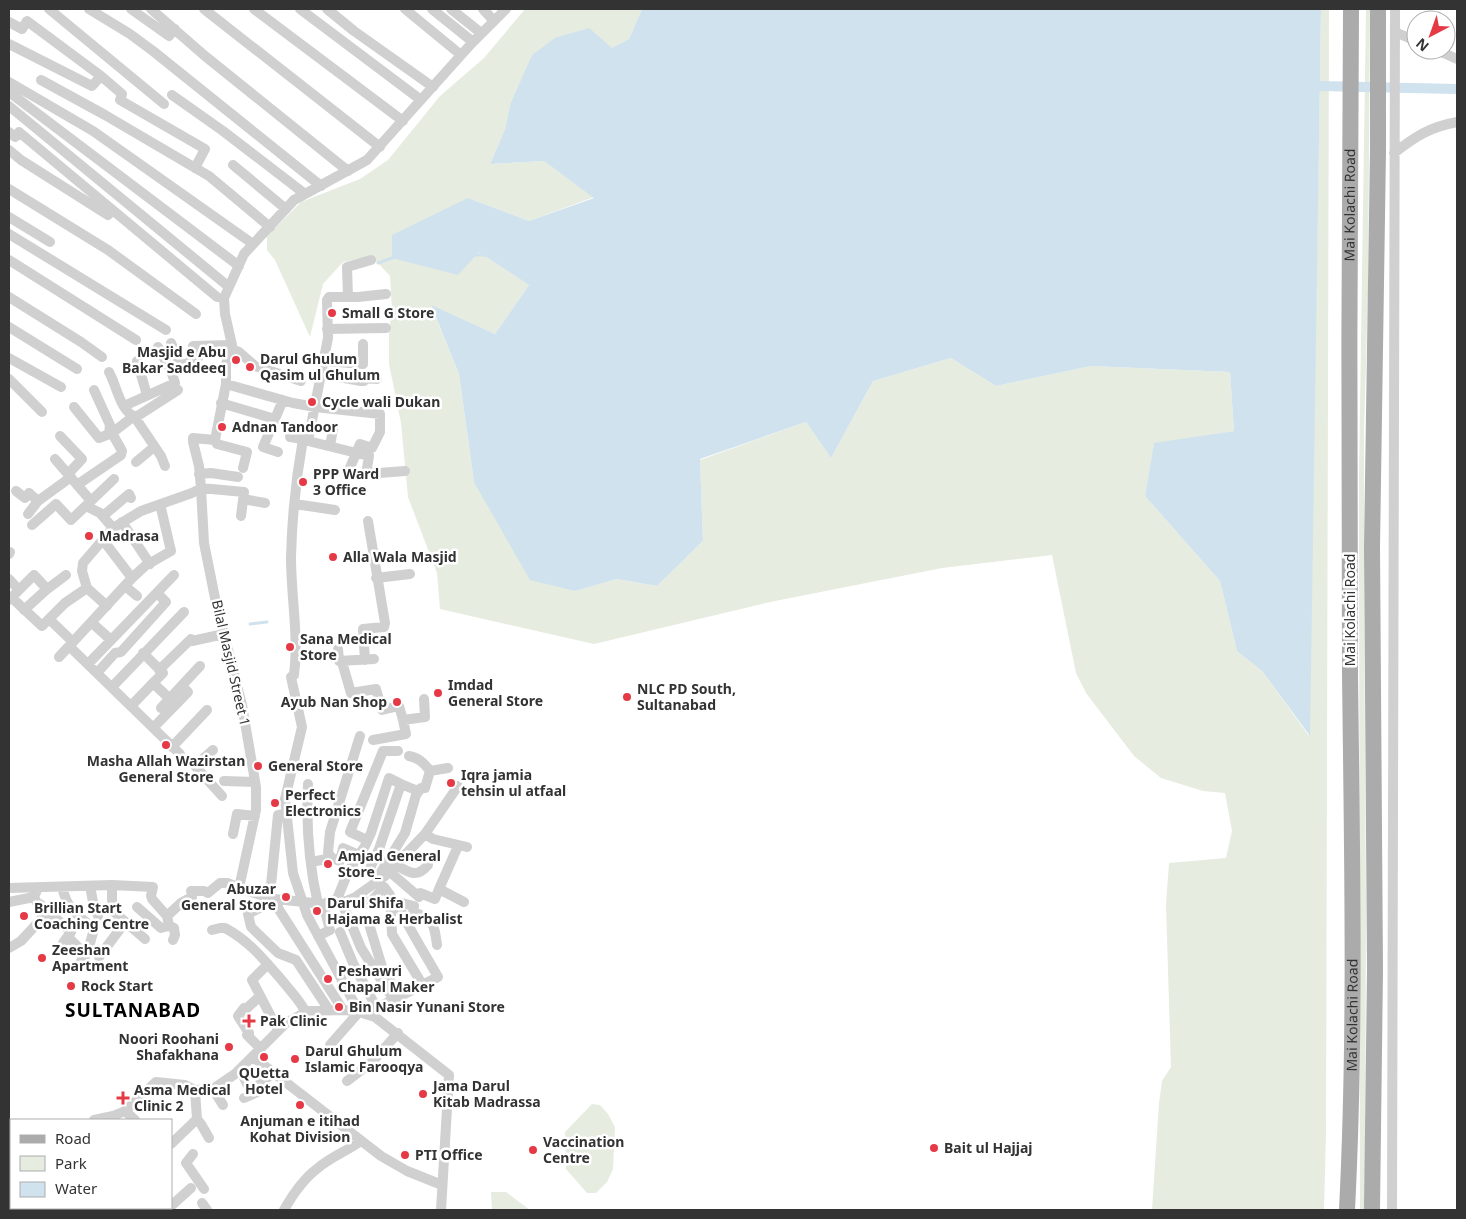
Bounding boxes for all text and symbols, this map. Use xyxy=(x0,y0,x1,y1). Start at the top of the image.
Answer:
north arrow xyxy=(1406,10,1456,60)
text: N xyxy=(1412,34,1433,56)
street label: Mai Kolachi Road xyxy=(1340,149,1359,261)
place label: Small G Store xyxy=(342,303,434,322)
marker: Small G Store xyxy=(326,307,338,319)
place label: Masjid e Abu Bakar Saddeeq xyxy=(122,342,226,377)
place label: Darul Ghulum Qasim ul Ghulum xyxy=(260,349,380,384)
marker: Masjid e Abu Bakar Saddeeq xyxy=(230,354,242,366)
marker: Darul Ghulum Qasim ul Ghulum xyxy=(244,361,256,373)
place label: Cycle wali Dukan xyxy=(322,392,440,411)
marker: Cycle wali Dukan xyxy=(306,396,318,408)
place label: Adnan Tandoor xyxy=(232,417,339,436)
marker: Adnan Tandoor xyxy=(216,421,228,433)
place label: PPP Ward 3 Office xyxy=(313,464,379,499)
marker: PPP Ward 3 Office xyxy=(297,476,309,488)
place label: Madrasa xyxy=(99,526,159,545)
marker: Madrasa xyxy=(83,530,95,542)
place label: Alla Wala Masjid xyxy=(343,547,457,566)
marker: Alla Wala Masjid xyxy=(327,551,339,563)
street label: Mai Kolachi Road xyxy=(1340,554,1359,666)
street label: Bilal Masjid Street 1 xyxy=(208,598,255,728)
place label: Sana Medical Store xyxy=(300,629,392,664)
marker: Sana Medical Store xyxy=(284,641,296,653)
place label: Imdad General Store xyxy=(448,675,543,710)
place label: NLC PD South, Sultanabad xyxy=(637,679,736,714)
marker: Imdad General Store xyxy=(432,687,444,699)
marker: NLC PD South, Sultanabad xyxy=(621,691,633,703)
place label: Ayub Nan Shop xyxy=(281,692,387,711)
marker: Ayub Nan Shop xyxy=(391,696,403,708)
marker: Masha Allah Wazirstan General Store xyxy=(160,739,172,751)
place label: Masha Allah Wazirstan General Store xyxy=(87,751,245,786)
place label: General Store xyxy=(268,756,363,775)
marker: General Store xyxy=(252,760,264,772)
place label: Iqra jamia tehsin ul atfaal xyxy=(461,765,566,800)
marker: Iqra jamia tehsin ul atfaal xyxy=(445,777,457,789)
place label: Perfect Electronics xyxy=(285,785,361,820)
marker: Perfect Electronics xyxy=(269,797,281,809)
place label: Amjad General Store_ xyxy=(338,846,441,881)
marker: Amjad General Store_ xyxy=(322,858,334,870)
place label: Abuzar General Store xyxy=(181,879,277,914)
marker: Abuzar General Store xyxy=(280,891,292,903)
place label: Darul Shifa Hajama & Herbalist xyxy=(327,893,463,928)
place label: Brillian Start Coaching Centre xyxy=(34,898,149,933)
marker: Darul Shifa Hajama & Herbalist xyxy=(311,905,323,917)
marker: Brillian Start Coaching Centre xyxy=(18,910,30,922)
place label: Zeeshan Apartment xyxy=(52,940,128,975)
marker: Zeeshan Apartment xyxy=(36,952,48,964)
street label: Mai Kolachi Road xyxy=(1342,959,1362,1072)
place label: Peshawri Chapal Maker xyxy=(338,961,435,996)
marker: Peshawri Chapal Maker xyxy=(322,973,334,985)
place label: Rock Start xyxy=(81,976,153,995)
marker: Rock Start xyxy=(65,980,77,992)
district label: SULTANABAD xyxy=(65,997,201,1023)
place label: Bin Nasir Yunani Store xyxy=(349,997,505,1016)
marker: Bin Nasir Yunani Store xyxy=(333,1001,345,1013)
place label: Pak Clinic xyxy=(260,1011,327,1030)
marker: Pak Clinic xyxy=(242,1014,256,1028)
place label: Noori Roohani Shafakhana xyxy=(119,1029,219,1064)
marker: Noori Roohani Shafakhana xyxy=(223,1041,235,1053)
place label: Darul Ghulum Islamic Farooqya xyxy=(305,1041,424,1076)
marker: QUetta Hotel xyxy=(258,1051,270,1063)
marker: Darul Ghulum Islamic Farooqya xyxy=(289,1053,301,1065)
place label: QUetta Hotel xyxy=(239,1063,289,1098)
place label: Jama Darul Kitab Madrassa xyxy=(431,1076,541,1111)
place label: Asma Medical Clinic 2 xyxy=(134,1080,231,1115)
marker: Jama Darul Kitab Madrassa xyxy=(417,1088,429,1100)
marker: Asma Medical Clinic 2 xyxy=(116,1091,130,1105)
marker: Anjuman e itihad Kohat Division xyxy=(294,1099,306,1111)
place label: Anjuman e itihad Kohat Division xyxy=(240,1111,360,1146)
legend xyxy=(10,1119,172,1209)
text: Road xyxy=(55,1128,91,1148)
place label: Vaccination Centre xyxy=(543,1132,624,1167)
place label: Bait ul Hajjaj xyxy=(944,1138,1033,1157)
marker: Bait ul Hajjaj xyxy=(928,1142,940,1154)
marker: Vaccination Centre xyxy=(527,1144,539,1156)
place label: PTI Office xyxy=(415,1145,483,1164)
marker: PTI Office xyxy=(399,1149,411,1161)
text: Park xyxy=(55,1153,87,1173)
text: Water xyxy=(55,1178,97,1198)

